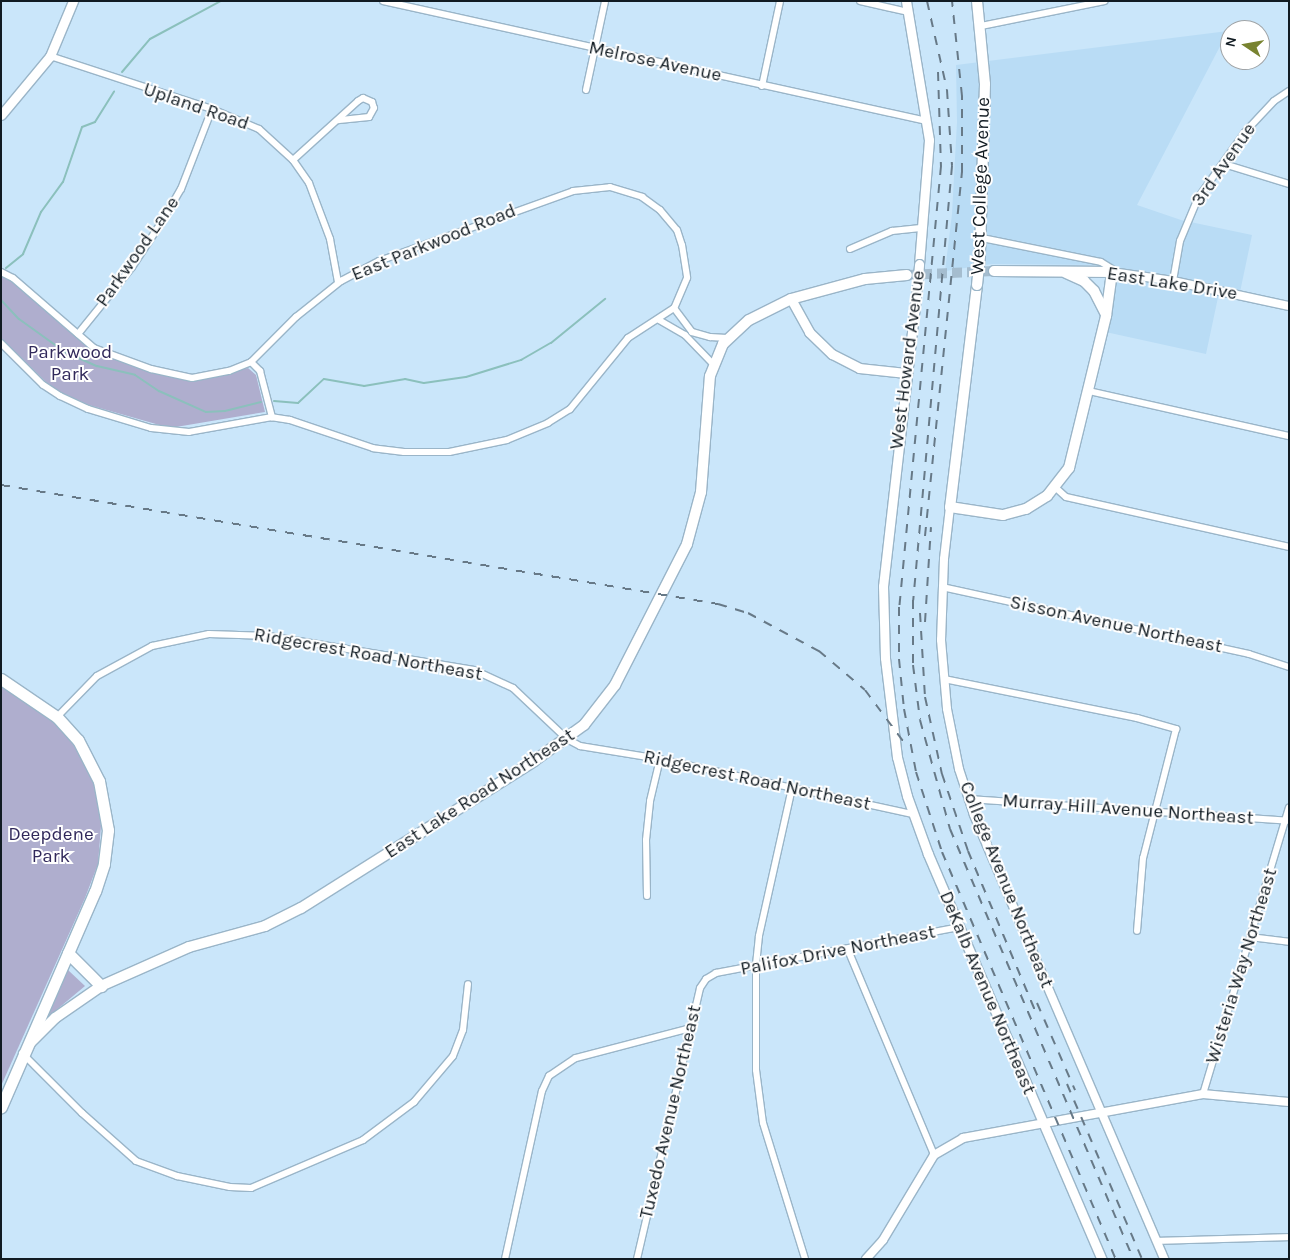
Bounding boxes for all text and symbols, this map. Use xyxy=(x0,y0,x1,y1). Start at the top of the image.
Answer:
north arrow xyxy=(1220,20,1270,70)
text: N xyxy=(1221,35,1240,49)
street label: Melrose Avenue xyxy=(587,37,723,87)
street label: Upland Road xyxy=(140,78,252,136)
street label: West College Avenue xyxy=(967,97,995,275)
street label: 3rd Avenue xyxy=(1187,119,1261,211)
street label: Parkwood Lane xyxy=(92,192,184,312)
street label: East Parkwood Road xyxy=(348,200,520,286)
street label: East Lake Drive xyxy=(1105,262,1239,306)
street label: West Howard Avenue xyxy=(886,269,930,451)
park label: Parkwood Park xyxy=(28,342,112,386)
street label: Sisson Avenue Northeast xyxy=(1008,591,1224,659)
street label: Ridgecrest Road Northeast xyxy=(252,624,484,686)
street label: East Lake Road Northeast xyxy=(381,724,579,864)
street label: Ridgecrest Road Northeast xyxy=(641,746,873,816)
street label: College Avenue Northeast xyxy=(954,778,1058,992)
street label: Murray Hill Avenue Northeast xyxy=(1002,790,1254,830)
park label: Deepdene Park xyxy=(8,824,94,868)
street label: Wisteria Way Northeast xyxy=(1201,865,1283,1067)
street label: DeKalb Avenue Northeast xyxy=(934,888,1040,1098)
street label: Palifox Drive Northeast xyxy=(739,921,937,981)
street label: Tuxedo Avenue Northeast xyxy=(635,1003,707,1221)

